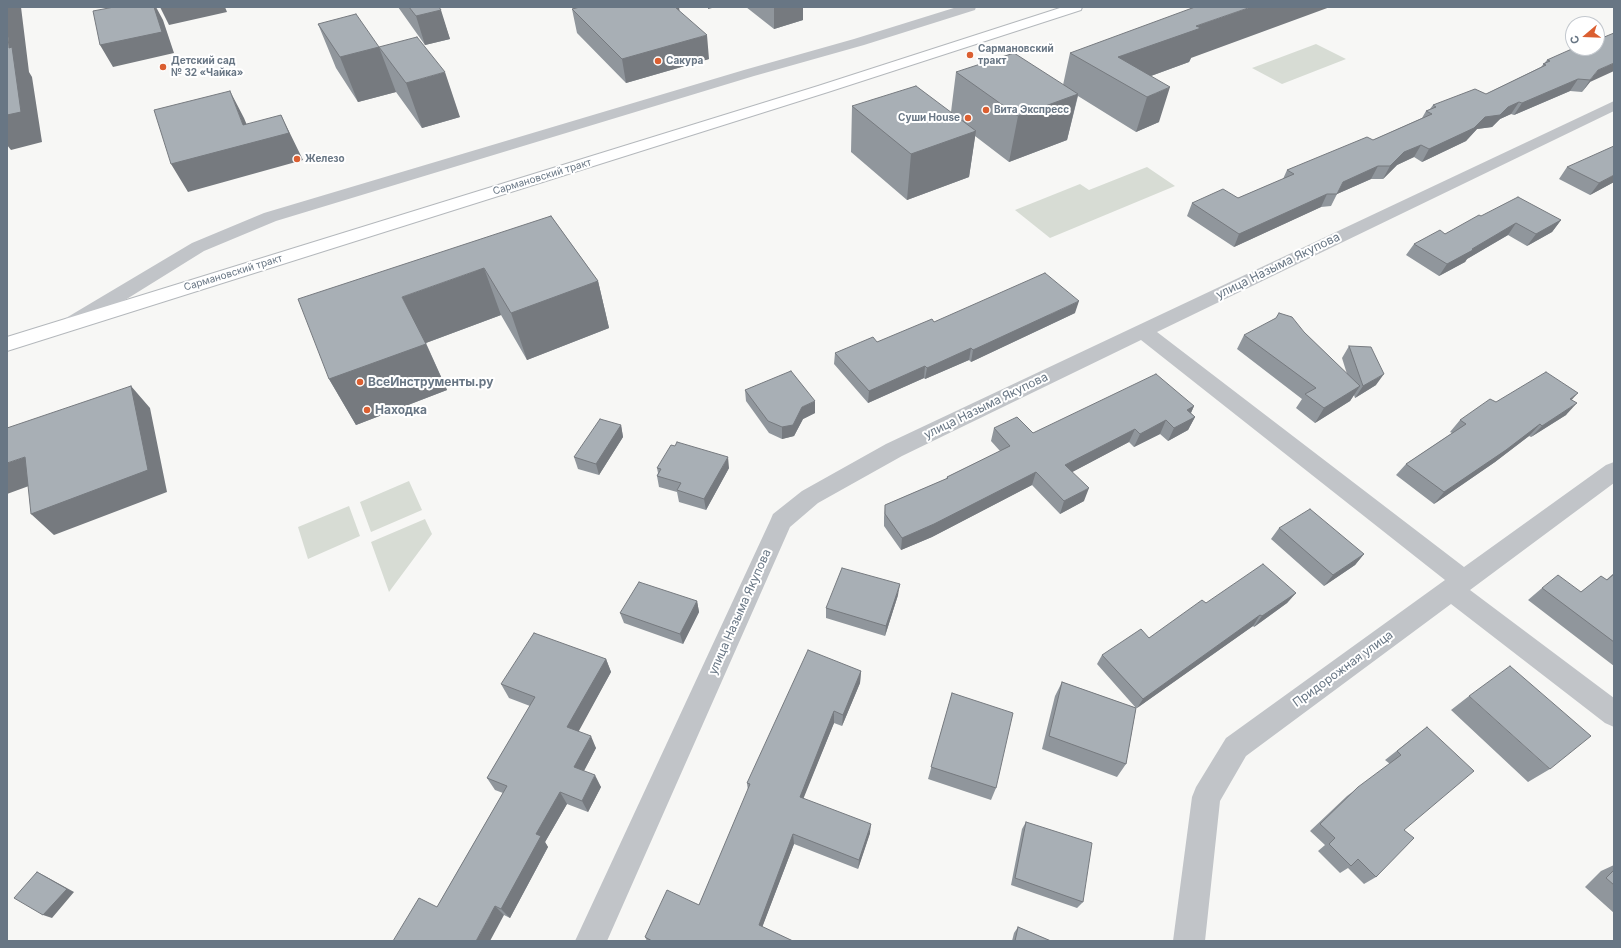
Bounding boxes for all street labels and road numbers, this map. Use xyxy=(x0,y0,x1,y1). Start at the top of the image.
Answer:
street label: Сармановский тракт xyxy=(491,156,593,198)
street label: улица Назыма Якупова xyxy=(1214,230,1342,302)
street label: Сармановский тракт xyxy=(182,252,284,294)
street label: улица Назыма Якупова xyxy=(922,370,1050,442)
street label: улица Назыма Якупова xyxy=(706,547,774,677)
street label: Придорожная улица xyxy=(1290,628,1396,710)

